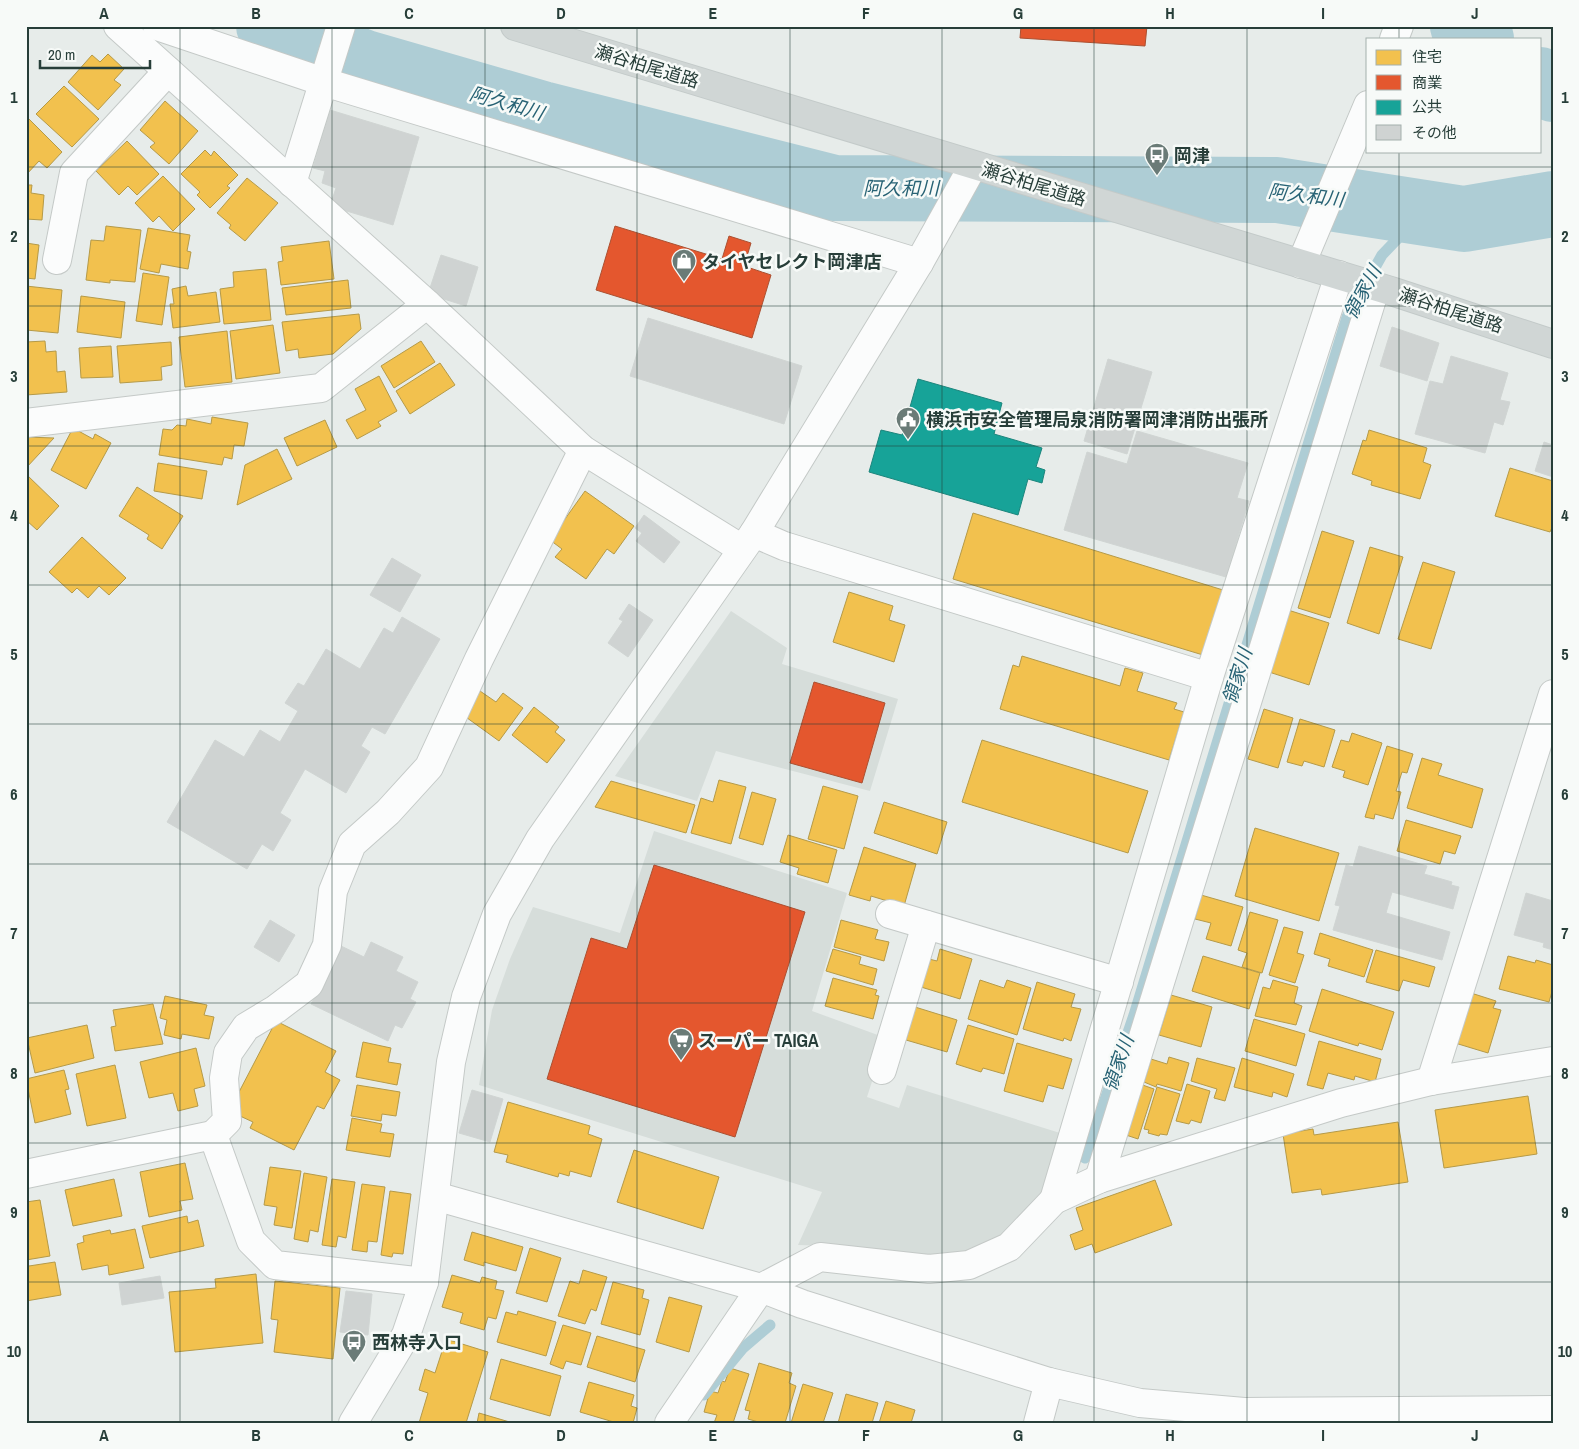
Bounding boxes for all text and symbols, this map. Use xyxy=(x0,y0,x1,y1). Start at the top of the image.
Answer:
text: A xyxy=(99,2,109,24)
text: B xyxy=(251,2,261,24)
text: C xyxy=(404,2,414,24)
text: D xyxy=(556,2,566,24)
text: E xyxy=(709,2,718,24)
text: F xyxy=(862,2,870,24)
text: G xyxy=(1013,2,1023,24)
text: H xyxy=(1165,2,1175,24)
text: I xyxy=(1321,2,1325,24)
text: J xyxy=(1471,2,1479,24)
scale bar xyxy=(40,38,150,70)
street label: 瀬谷柏尾道路 xyxy=(592,38,702,94)
legend xyxy=(1366,38,1542,152)
text: 20 m xyxy=(48,44,75,65)
text: 住宅 xyxy=(1412,46,1442,67)
text: 商業 xyxy=(1412,72,1442,93)
water label: 阿久和川 xyxy=(467,80,549,127)
text: 1 xyxy=(10,86,18,108)
text: 1 xyxy=(1561,86,1569,108)
text: 公共 xyxy=(1412,96,1442,117)
text: その他 xyxy=(1412,122,1457,143)
bus stop icon: 岡津 xyxy=(1144,142,1170,176)
place label: 岡津 xyxy=(1174,143,1210,168)
street label: 瀬谷柏尾道路 xyxy=(979,156,1089,212)
water label: 阿久和川 xyxy=(863,175,941,201)
water label: 阿久和川 xyxy=(1267,177,1347,213)
text: 2 xyxy=(10,225,18,247)
text: 2 xyxy=(1561,225,1569,247)
shop icon: タイヤセレクト岡津店 xyxy=(671,248,697,282)
place label: タイヤセレクト岡津店 xyxy=(702,249,881,274)
water label: 領家川 xyxy=(1337,259,1388,323)
street label: 瀬谷柏尾道路 xyxy=(1396,281,1506,339)
text: 3 xyxy=(10,365,18,387)
text: 3 xyxy=(1561,365,1569,387)
public building icon: 横浜市安全管理局泉消防署岡津消防出張所 xyxy=(895,406,921,440)
place label: 横浜市安全管理局泉消防署岡津消防出張所 xyxy=(926,407,1268,432)
text: 4 xyxy=(10,504,18,526)
text: 4 xyxy=(1561,504,1569,526)
text: 5 xyxy=(10,643,18,665)
water label: 領家川 xyxy=(1216,643,1258,707)
text: 5 xyxy=(1561,643,1569,665)
text: 6 xyxy=(10,783,18,805)
text: 6 xyxy=(1561,783,1569,805)
text: 7 xyxy=(10,922,18,944)
text: 7 xyxy=(1561,922,1569,944)
supermarket icon: スーパー TAIGA xyxy=(668,1027,694,1061)
place label: スーパー TAIGA xyxy=(698,1028,819,1053)
water label: 領家川 xyxy=(1096,1030,1140,1094)
text: 8 xyxy=(10,1062,18,1084)
text: 8 xyxy=(1561,1062,1569,1084)
text: 9 xyxy=(10,1201,18,1223)
text: 9 xyxy=(1561,1201,1569,1223)
bus stop icon: 西林寺入口 xyxy=(341,1329,367,1363)
place label: 西林寺入口 xyxy=(372,1330,462,1355)
text: 10 xyxy=(7,1340,21,1362)
text: 10 xyxy=(1558,1340,1572,1362)
text: A xyxy=(99,1424,109,1446)
text: B xyxy=(251,1424,261,1446)
text: C xyxy=(404,1424,414,1446)
text: D xyxy=(556,1424,566,1446)
text: E xyxy=(709,1424,718,1446)
text: F xyxy=(862,1424,870,1446)
text: G xyxy=(1013,1424,1023,1446)
text: H xyxy=(1165,1424,1175,1446)
text: I xyxy=(1321,1424,1325,1446)
text: J xyxy=(1471,1424,1479,1446)

